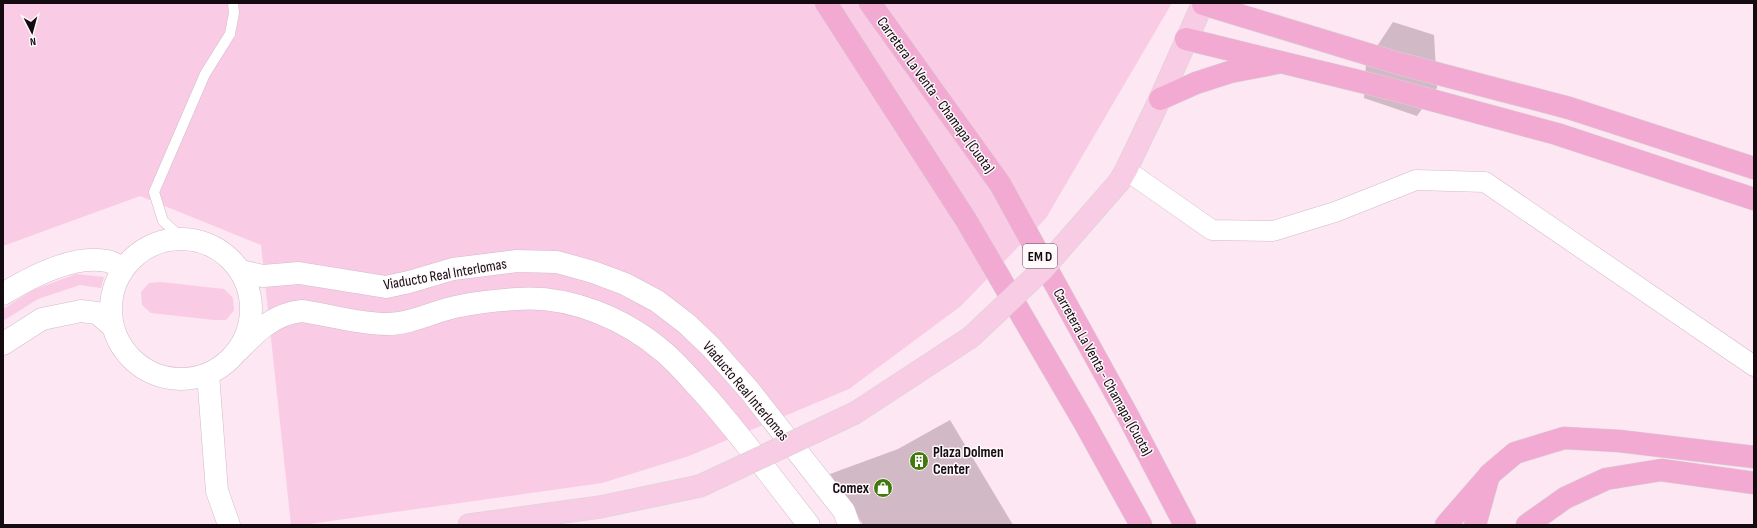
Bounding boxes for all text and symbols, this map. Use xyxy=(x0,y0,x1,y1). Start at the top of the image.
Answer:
north arrow xyxy=(12,12,52,52)
street label: Carretera La Venta - Chamapa (Cuota) xyxy=(872,13,999,177)
text: N xyxy=(29,35,37,48)
road number: EM D xyxy=(1023,244,1057,268)
street label: Viaducto Real Interlomas xyxy=(382,254,508,295)
street label: Carretera La Venta - Chamapa (Cuota) xyxy=(1049,285,1157,459)
street label: Viaducto Real Interlomas xyxy=(698,337,793,445)
place label: Plaza Dolmen Center xyxy=(933,443,1004,479)
building icon: Plaza Dolmen Center xyxy=(908,450,930,472)
shop icon: Comex xyxy=(872,477,894,499)
place label: Comex xyxy=(832,479,870,498)

